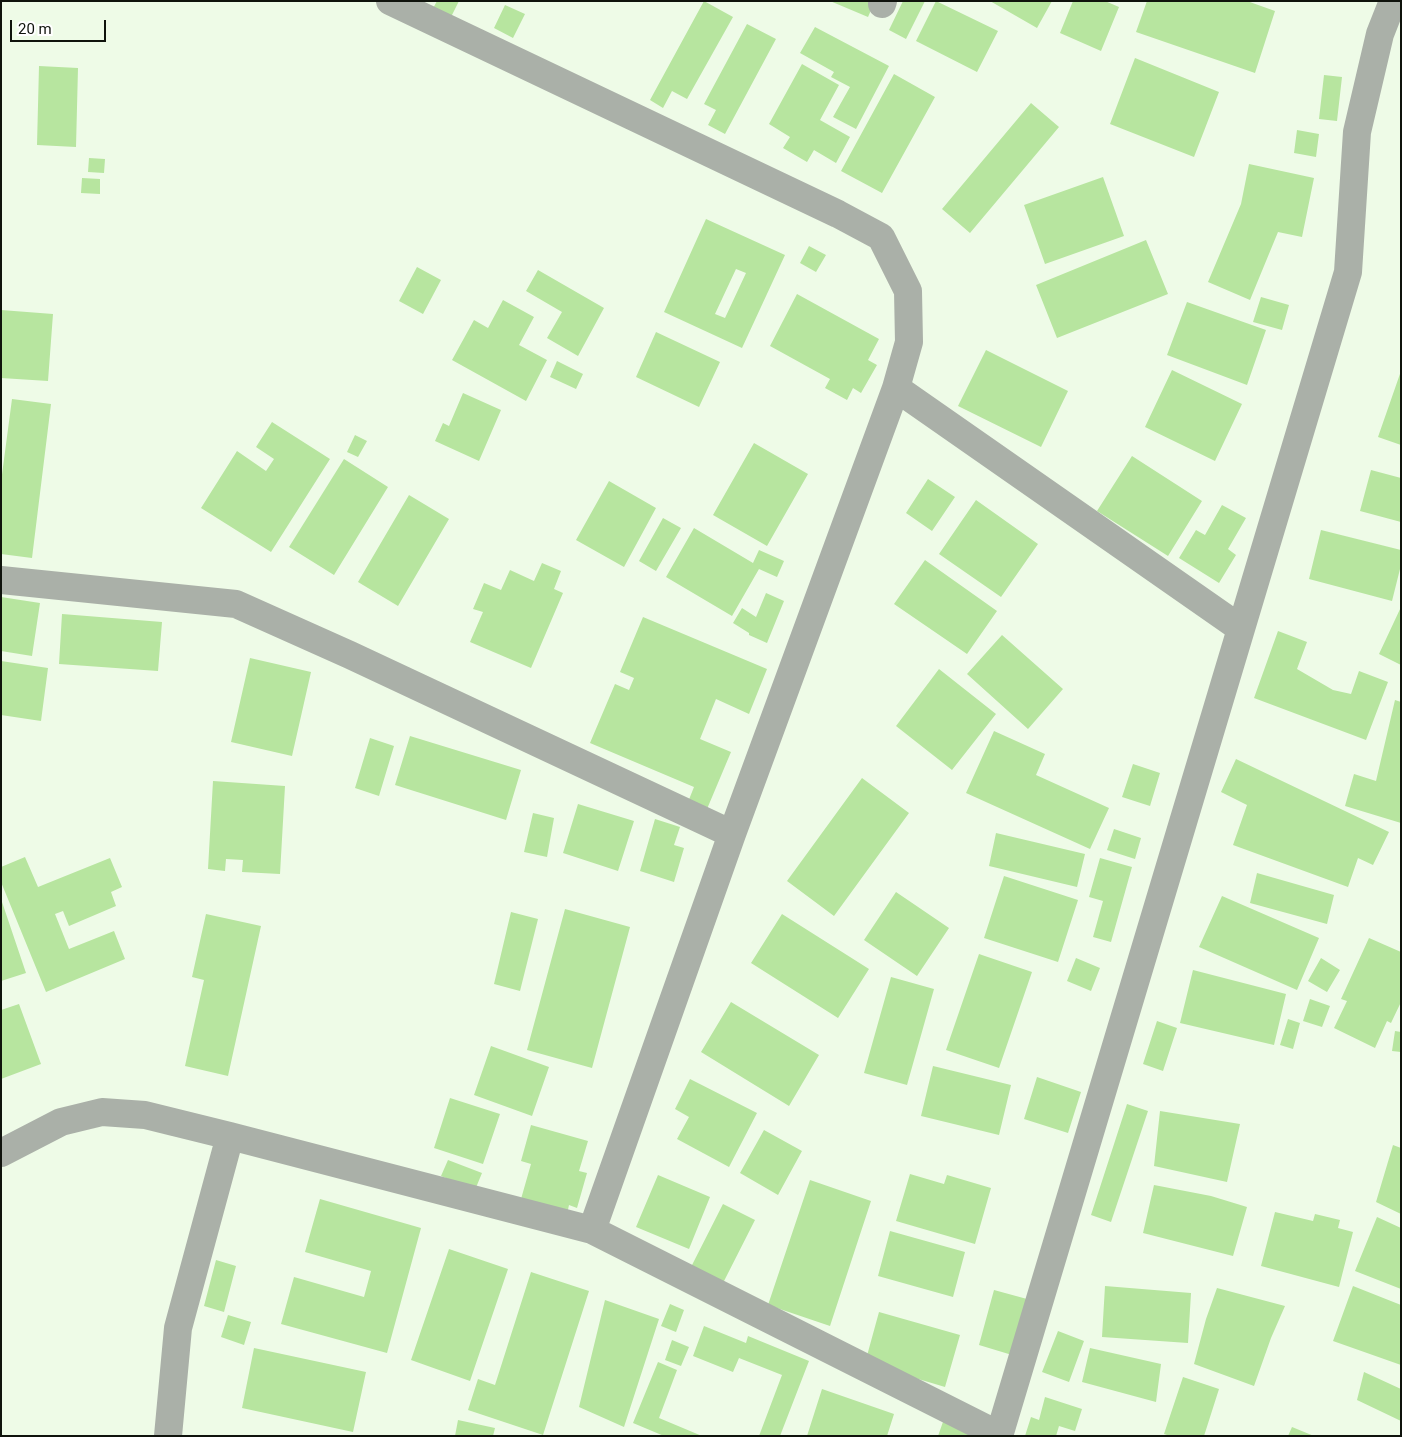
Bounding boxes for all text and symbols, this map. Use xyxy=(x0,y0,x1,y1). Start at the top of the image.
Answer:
scale bar xyxy=(12,10,109,42)
text: 20 m xyxy=(18,20,52,38)

